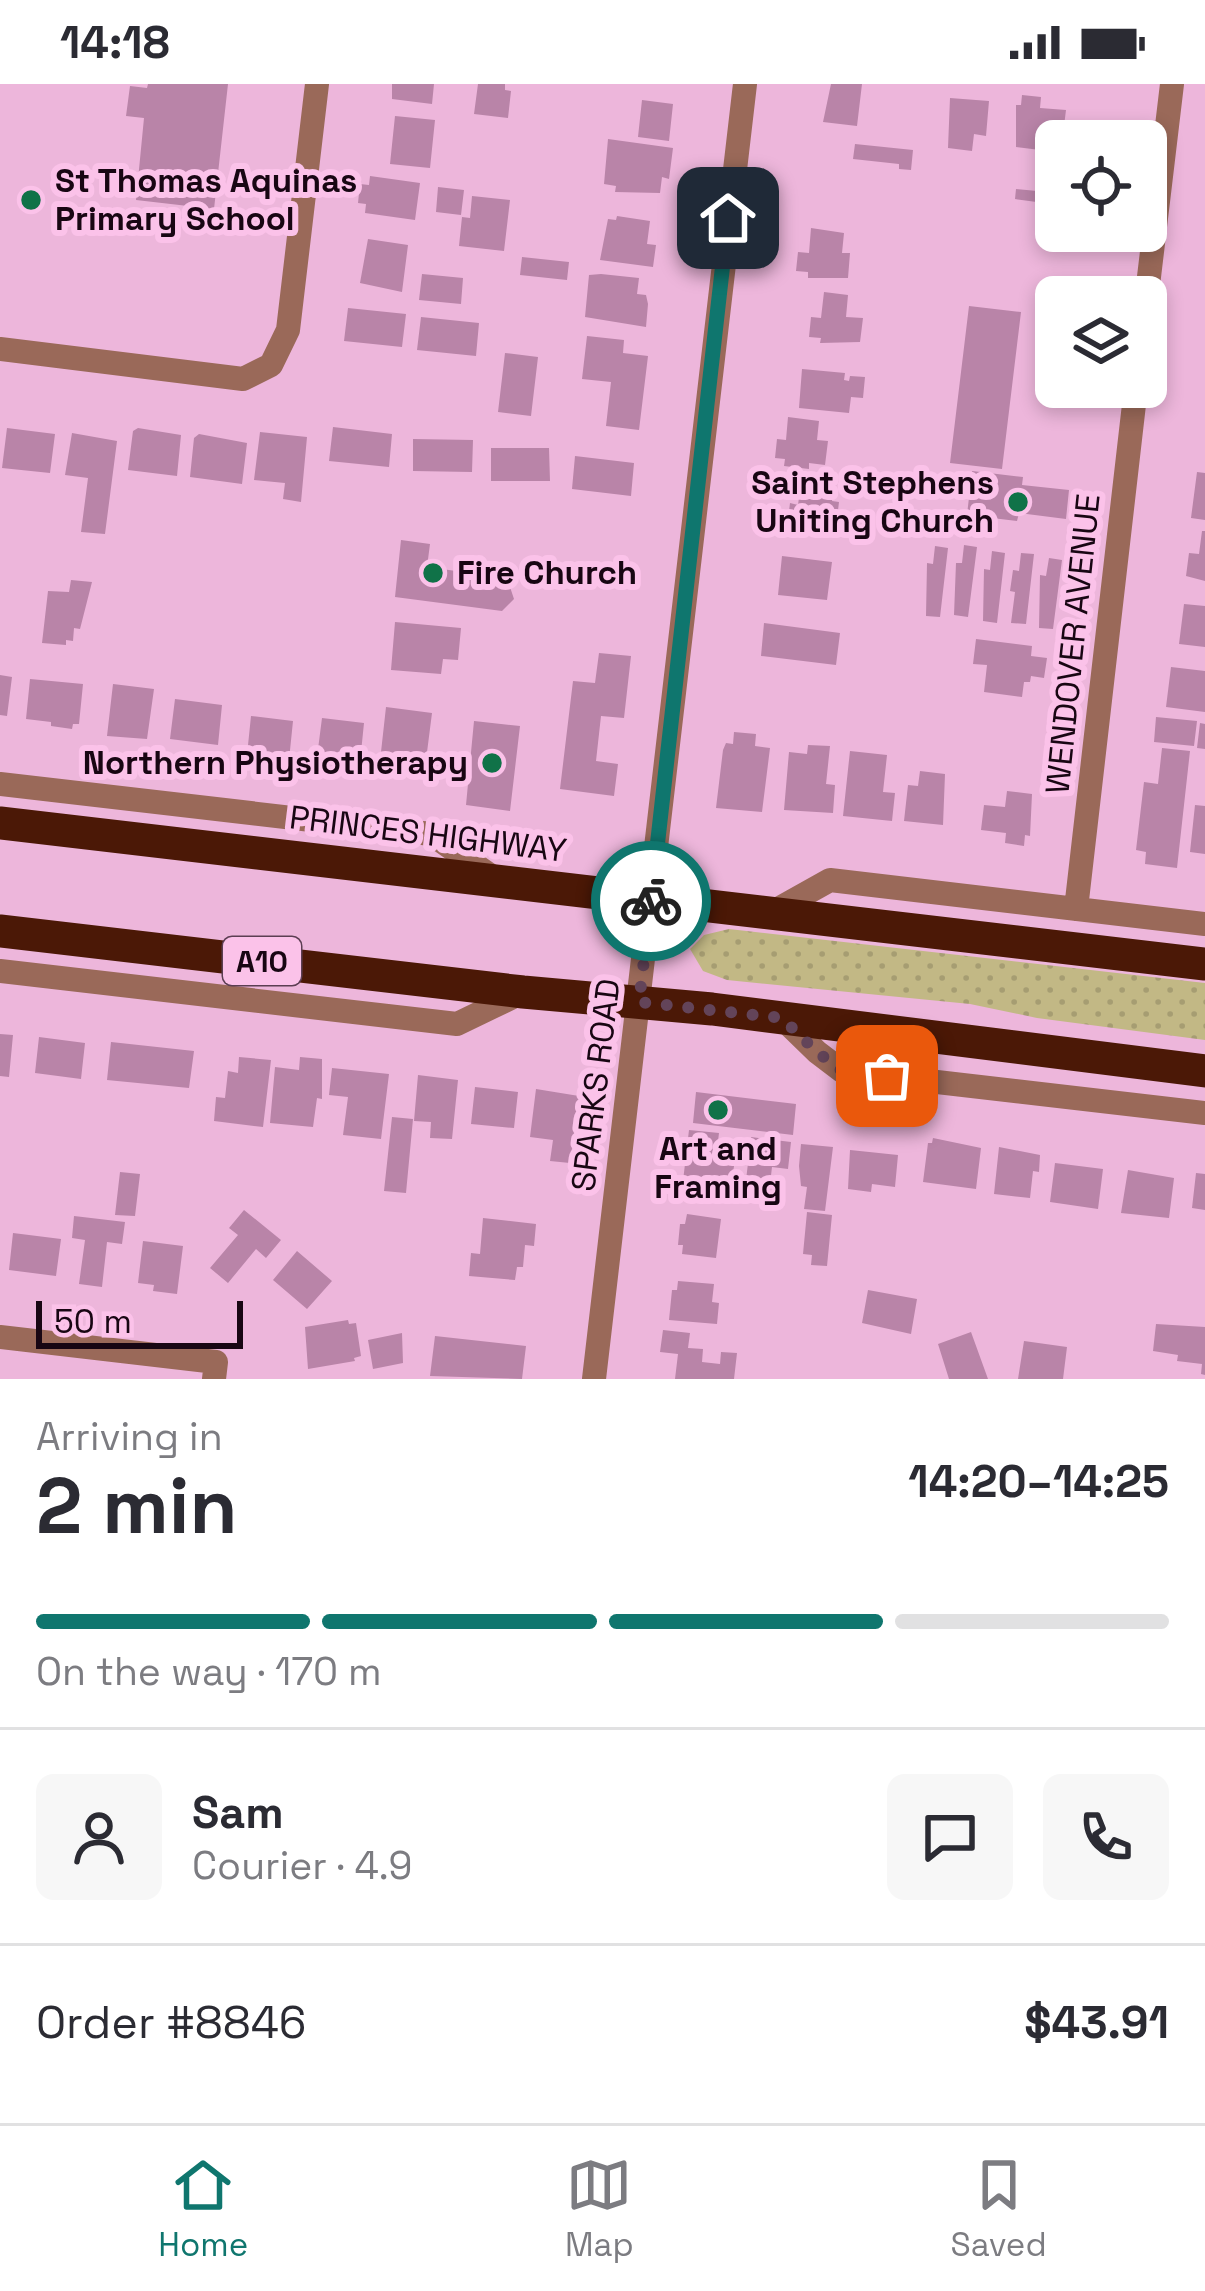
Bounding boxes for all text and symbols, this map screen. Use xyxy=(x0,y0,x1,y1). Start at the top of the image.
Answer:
text: 14:18 xyxy=(60,14,170,71)
map controls xyxy=(1035,120,1167,408)
button: locate xyxy=(1035,120,1167,252)
place label: St Thomas Aquinas Primary School xyxy=(55,160,357,240)
pin xyxy=(677,167,779,269)
icon: home xyxy=(695,185,761,251)
marker: St Thomas Aquinas Primary School xyxy=(18,187,44,213)
button: layers xyxy=(1035,276,1167,408)
place label: Saint Stephens Uniting Church xyxy=(751,462,994,542)
marker: Saint Stephens Uniting Church xyxy=(1005,489,1031,515)
street label: WENDOVER AVENUE xyxy=(1036,492,1110,796)
place label: Fire Church xyxy=(457,552,637,594)
marker: Fire Church xyxy=(420,560,446,586)
place label: Northern Physiotherapy xyxy=(83,742,468,784)
marker: Northern Physiotherapy xyxy=(479,750,505,776)
street label: PRINCES HIGHWAY xyxy=(287,796,569,872)
courier xyxy=(591,841,711,961)
icon: bike xyxy=(618,868,684,934)
road number: A10 xyxy=(223,937,301,985)
street label: SPARKS ROAD xyxy=(562,976,630,1194)
pin xyxy=(836,1025,938,1127)
icon: bag xyxy=(854,1043,920,1109)
marker: Art and Framing xyxy=(705,1097,731,1123)
place label: Art and Framing xyxy=(654,1128,782,1208)
scale bar xyxy=(36,1295,243,1348)
text: 50 m xyxy=(54,1301,132,1343)
text: Arriving in xyxy=(36,1412,223,1461)
text: 14:20–14:25 xyxy=(908,1453,1169,1510)
text: 2 min xyxy=(36,1456,238,1556)
text: On the way · 170 m xyxy=(36,1647,382,1696)
button: person xyxy=(36,1774,162,1900)
button: chat xyxy=(887,1774,1013,1900)
button: phone xyxy=(1043,1774,1169,1900)
text: Sam xyxy=(192,1784,284,1841)
text: Courier · 4.9 xyxy=(192,1841,412,1890)
text: Order #8846 xyxy=(36,1994,306,2051)
text: $43.91 xyxy=(1024,1994,1169,2051)
tab: Home xyxy=(158,2152,248,2266)
tab: Map xyxy=(565,2152,634,2266)
tab: Saved xyxy=(950,2152,1047,2266)

